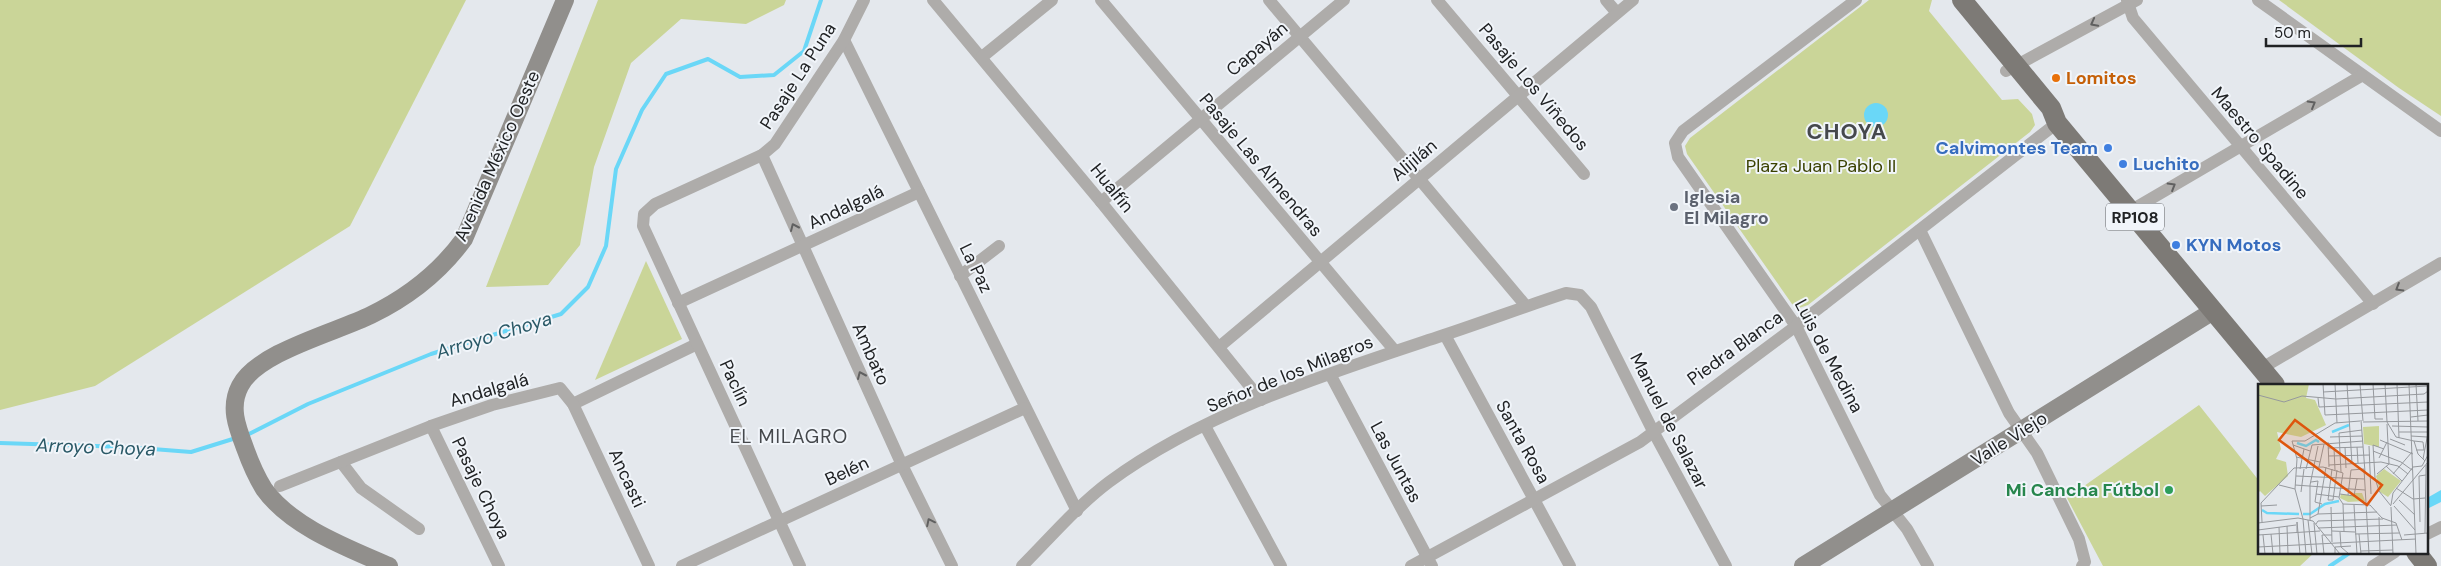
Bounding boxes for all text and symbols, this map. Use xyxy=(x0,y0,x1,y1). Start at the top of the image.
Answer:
scale bar xyxy=(2266,15,2361,47)
street label: Capayán xyxy=(1221,16,1293,82)
one-way arrow xyxy=(2091,17,2100,27)
street label: Pasaje La Puna xyxy=(754,18,842,134)
street label: Pasaje Los Viñedos xyxy=(1474,18,1594,156)
text: 50 m xyxy=(2274,23,2311,43)
place label: Lomitos xyxy=(2066,66,2137,90)
street label: Avenida México Oeste xyxy=(448,67,546,245)
marker: Lomitos xyxy=(2050,72,2062,84)
street label: Maestro Spadine xyxy=(2206,82,2314,204)
street label: Pasaje Las Almendras xyxy=(1194,88,1328,242)
one-way arrow xyxy=(2307,100,2316,110)
district label: CHOYA xyxy=(1807,117,1887,146)
street label: Alijilán xyxy=(1386,134,1442,186)
place label: Calvimontes Team xyxy=(1936,136,2098,160)
marker: Calvimontes Team xyxy=(2102,142,2114,154)
place label: Luchito xyxy=(2133,152,2200,176)
park label: Plaza Juan Pablo II xyxy=(1746,154,1896,178)
street label: Hualfín xyxy=(1085,158,1139,218)
marker: Luchito xyxy=(2117,158,2129,170)
street label: Andalgalá xyxy=(804,179,888,235)
one-way arrow xyxy=(2166,182,2175,192)
place label: Iglesia El Milagro xyxy=(1684,185,1769,230)
marker: Iglesia El Milagro xyxy=(1668,201,1680,213)
road number: RP108 xyxy=(2106,203,2164,230)
one-way arrow xyxy=(790,223,801,232)
place label: KYN Motos xyxy=(2186,233,2281,257)
street label: La Paz xyxy=(954,239,998,297)
marker: KYN Motos xyxy=(2170,239,2182,251)
one-way arrow xyxy=(2396,282,2405,292)
street label: Luis de Medina xyxy=(1789,295,1869,417)
street label: Piedra Blanca xyxy=(1682,305,1788,391)
water label: Arroyo Choya xyxy=(432,306,555,365)
street label: Ambato xyxy=(847,319,895,389)
street label: Señor de los Milagros xyxy=(1203,330,1377,418)
street label: Manuel de Salazar xyxy=(1624,349,1714,493)
street label: Paclín xyxy=(714,356,756,410)
street label: Andalgalá xyxy=(447,367,531,413)
one-way arrow xyxy=(857,371,868,380)
inset map xyxy=(2258,384,2428,554)
street label: Santa Rosa xyxy=(1490,396,1556,488)
street label: Valle Viejo xyxy=(1966,406,2052,472)
street label: Las Juntas xyxy=(1365,417,1427,507)
district label: EL MILAGRO xyxy=(730,424,848,449)
water label: Arroyo Choya xyxy=(35,432,156,462)
street label: Pasaje Choya xyxy=(446,433,516,543)
street label: Ancasti xyxy=(603,445,651,511)
street label: Belén xyxy=(821,450,873,492)
place label: Mi Cancha Fútbol xyxy=(2006,478,2159,502)
marker: Mi Cancha Fútbol xyxy=(2163,484,2175,496)
one-way arrow xyxy=(926,518,937,527)

